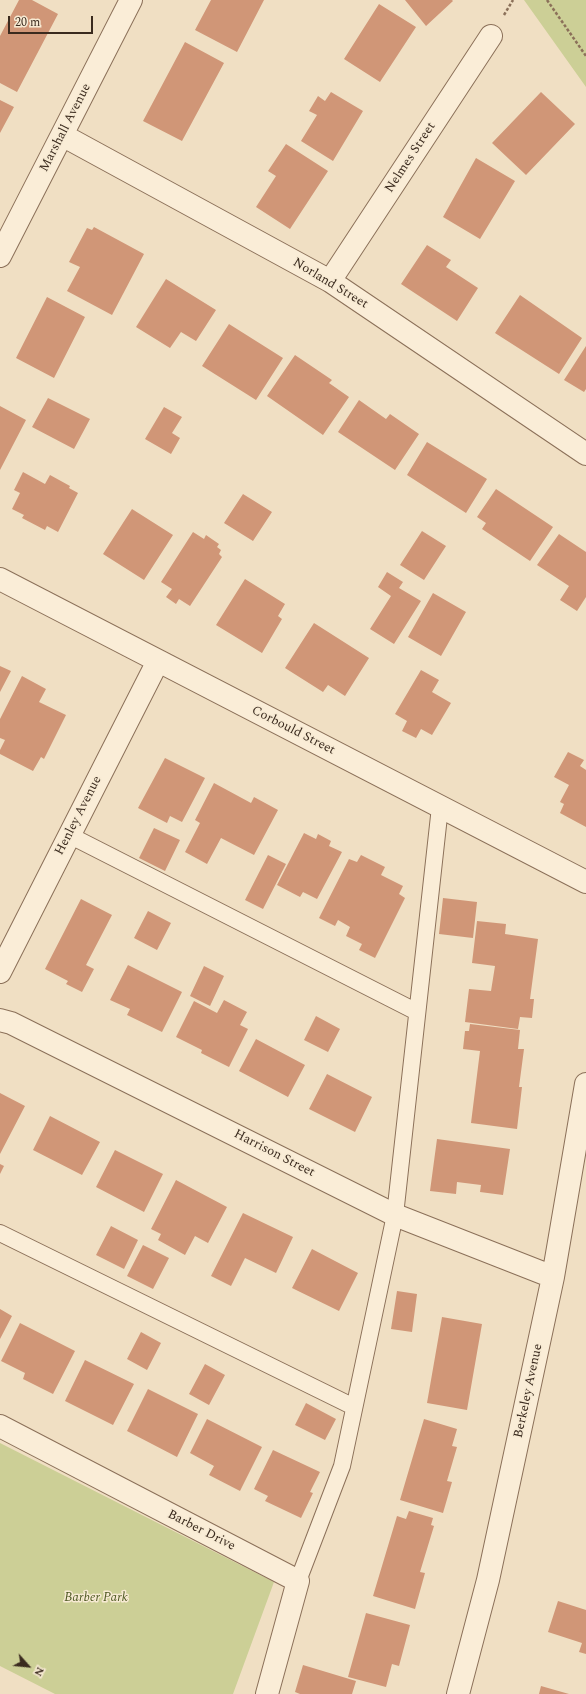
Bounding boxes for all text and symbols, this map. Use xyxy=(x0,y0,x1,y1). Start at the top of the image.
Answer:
scale bar xyxy=(10,8,95,34)
text: 20 m xyxy=(15,13,40,32)
street label: Marshall Avenue xyxy=(37,81,95,175)
street label: Nelmes Street xyxy=(382,120,440,196)
street label: Norland Street xyxy=(290,255,370,313)
street label: Corbould Street xyxy=(249,703,337,759)
street label: Henley Avenue xyxy=(52,774,106,858)
street label: Harrison Street xyxy=(231,1127,317,1181)
street label: Berkeley Avenue xyxy=(511,1342,547,1440)
street label: Barber Drive xyxy=(165,1507,237,1555)
park label: Barber Park xyxy=(64,1590,128,1606)
north arrow xyxy=(8,1646,48,1686)
text: N xyxy=(30,1664,49,1680)

